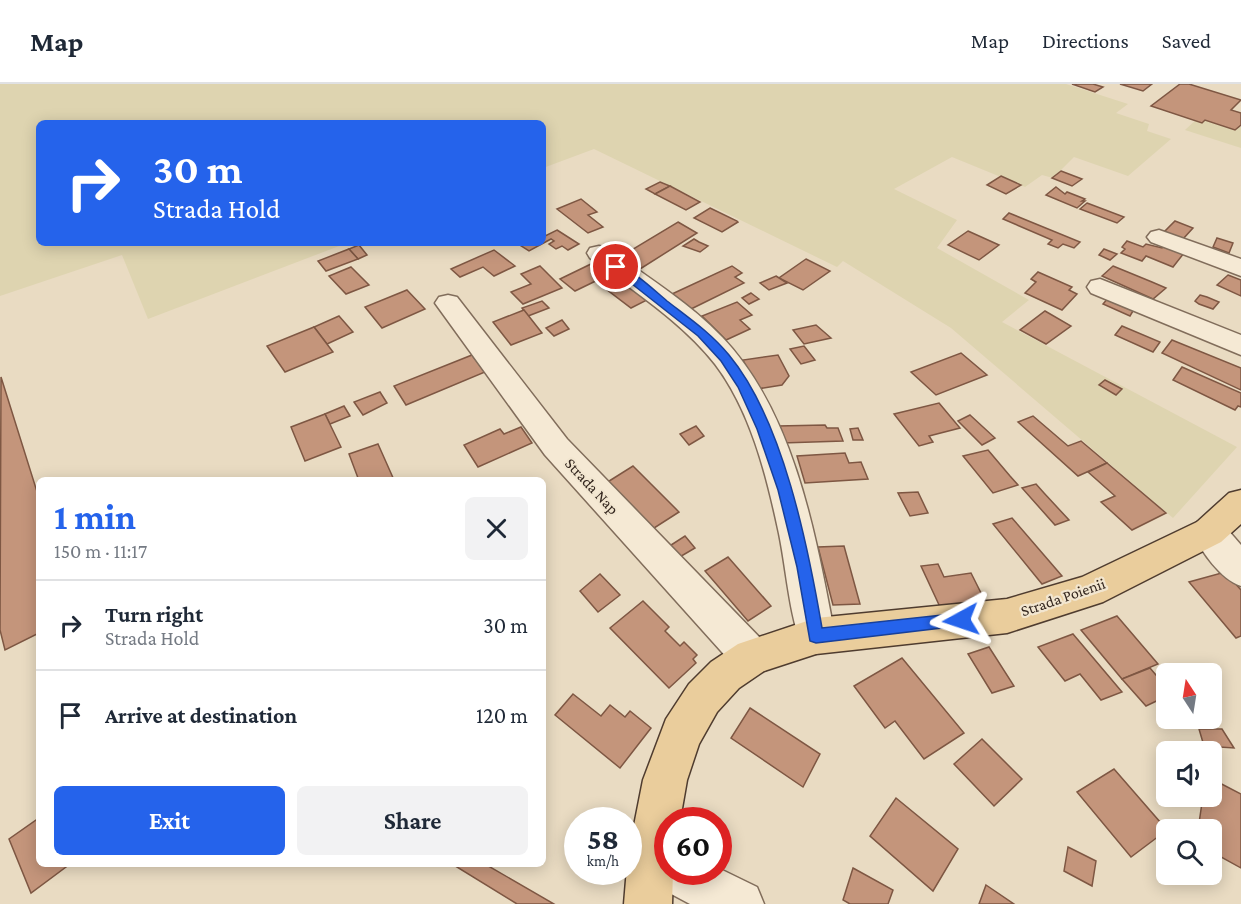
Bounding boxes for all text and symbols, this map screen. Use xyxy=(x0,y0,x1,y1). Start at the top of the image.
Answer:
text: Map xyxy=(30,26,83,57)
text: Map xyxy=(971,29,1009,53)
text: Directions xyxy=(1042,29,1129,53)
text: Saved xyxy=(1162,29,1211,53)
icon: right xyxy=(54,144,132,222)
text: 30 m xyxy=(153,145,243,192)
text: Strada Hold xyxy=(153,194,280,224)
pin xyxy=(590,241,641,292)
icon: arrive xyxy=(599,250,632,283)
street label: Strada Nap xyxy=(561,454,622,518)
text: 1 min xyxy=(54,497,136,537)
button: close xyxy=(465,497,528,560)
text: 150 m · 11:17 xyxy=(54,540,147,562)
street label: Strada Poienii xyxy=(1019,575,1107,619)
position arrow xyxy=(929,588,993,652)
text: Turn right xyxy=(105,602,203,627)
icon: right xyxy=(54,609,87,642)
text: 30 m xyxy=(483,613,528,638)
text: Strada Hold xyxy=(105,627,199,649)
north arrow xyxy=(1156,663,1222,729)
map controls xyxy=(1156,663,1222,885)
icon: arrive xyxy=(54,699,87,732)
text: Arrive at destination xyxy=(105,703,297,728)
text: 120 m xyxy=(476,703,528,728)
button: sound xyxy=(1156,741,1222,807)
button: Exit xyxy=(54,786,285,855)
button: Share xyxy=(297,786,528,855)
speed limit sign: 60 xyxy=(654,807,732,885)
button: search xyxy=(1156,819,1222,885)
text: 58 xyxy=(587,822,619,855)
text: km/h xyxy=(587,853,619,869)

